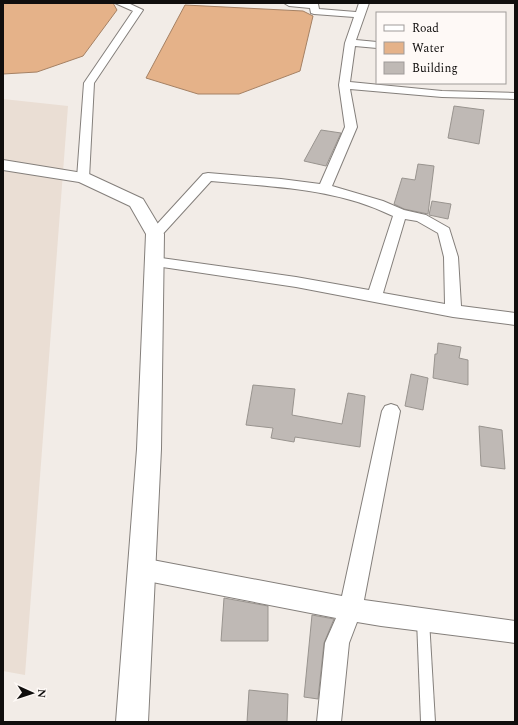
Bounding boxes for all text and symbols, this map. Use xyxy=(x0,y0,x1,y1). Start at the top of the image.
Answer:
legend xyxy=(376,12,506,84)
text: Road xyxy=(412,19,439,38)
text: Water xyxy=(412,39,444,58)
text: Building xyxy=(412,59,458,78)
north arrow xyxy=(12,673,52,713)
text: N xyxy=(33,689,50,698)

